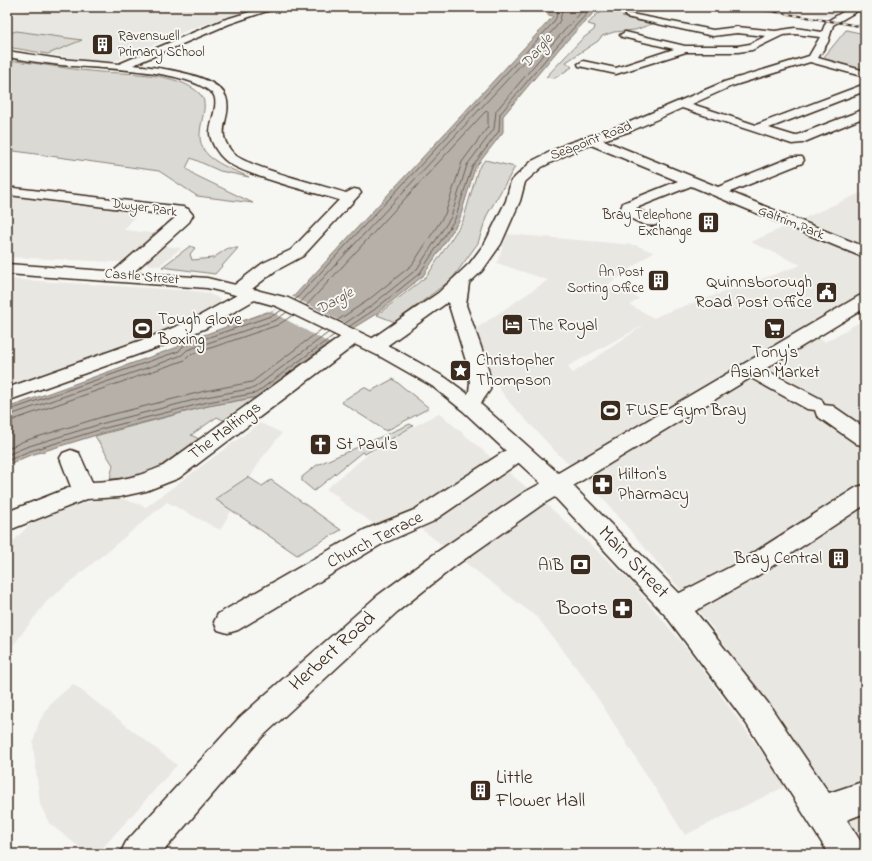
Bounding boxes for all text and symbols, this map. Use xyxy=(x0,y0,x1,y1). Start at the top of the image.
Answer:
place label: Ravenswell Primary School xyxy=(118,26,205,64)
water label: Dargle xyxy=(516,28,560,74)
building icon: Ravenswell Primary School xyxy=(89,31,115,57)
street label: Seapoint Road xyxy=(547,116,635,166)
street label: Dwyer Park xyxy=(108,193,179,224)
street label: Galtrim Park xyxy=(755,200,828,246)
place label: Bray Telephone Exchange xyxy=(601,205,693,243)
building icon: Bray Telephone Exchange xyxy=(695,210,721,236)
place label: An Post Sorting Office xyxy=(567,262,645,300)
street label: Castle Street xyxy=(104,263,180,291)
building icon: An Post Sorting Office xyxy=(646,267,672,293)
place label: Quinnsborough Road Post Office xyxy=(695,270,812,315)
public building icon: Quinnsborough Road Post Office xyxy=(814,279,840,305)
water label: Dargle xyxy=(313,281,359,321)
place label: Tough Glove Boxing xyxy=(157,307,242,354)
hotel icon: The Royal xyxy=(500,312,526,338)
place label: The Royal xyxy=(528,313,598,339)
supermarket icon: Tony's Asian Market xyxy=(762,315,788,341)
sports icon: Tough Glove Boxing xyxy=(130,316,156,342)
place label: Tony's Asian Market xyxy=(730,340,820,385)
place label: Christopher Thompson xyxy=(476,348,555,393)
place icon: Christopher Thompson xyxy=(447,357,473,383)
street label: The Maltings xyxy=(183,395,268,468)
sports icon: FUSE Gym Bray xyxy=(598,397,624,423)
place label: FUSE Gym Bray xyxy=(625,398,746,424)
church icon: St Paul's xyxy=(308,431,334,457)
place label: St Paul's xyxy=(336,432,398,457)
place label: Hilton's Pharmacy xyxy=(618,462,689,508)
pharmacy icon: Hilton's Pharmacy xyxy=(590,471,616,497)
street label: Church Terrace xyxy=(323,505,428,575)
street label: Main Street xyxy=(591,520,676,606)
building icon: Bray Central xyxy=(825,545,851,571)
place label: Bray Central xyxy=(733,546,822,572)
bank icon: AIB xyxy=(567,552,593,578)
place label: AIB xyxy=(538,553,564,578)
place label: Boots xyxy=(556,595,608,624)
pharmacy icon: Boots xyxy=(610,596,636,622)
street label: Herbert Road xyxy=(283,605,383,699)
place label: Little Flower Hall xyxy=(495,764,585,816)
building icon: Little Flower Hall xyxy=(467,777,493,803)

